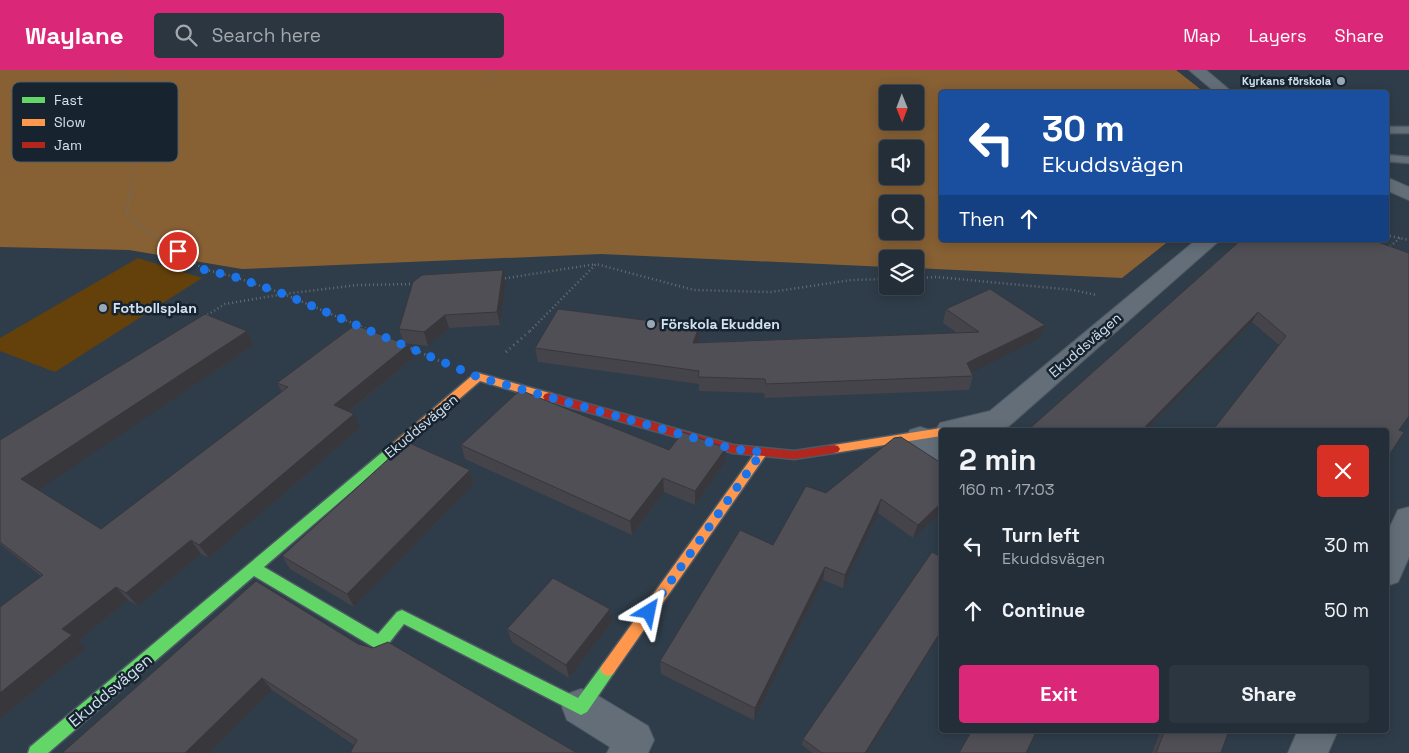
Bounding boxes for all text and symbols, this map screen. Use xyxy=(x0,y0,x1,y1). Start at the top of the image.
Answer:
search box xyxy=(154,13,504,58)
text: Waylane xyxy=(25,20,124,51)
icon: search xyxy=(172,21,200,49)
text: Search here xyxy=(212,23,321,48)
text: Map xyxy=(1183,24,1221,47)
text: Layers xyxy=(1249,24,1306,47)
text: Share xyxy=(1334,24,1384,47)
place label: Kyrkans förskola xyxy=(1242,74,1332,88)
marker: Kyrkans förskola xyxy=(1335,75,1347,87)
legend xyxy=(12,82,178,162)
north arrow xyxy=(879,85,924,130)
map controls xyxy=(879,85,924,295)
text: Fast xyxy=(54,91,83,109)
text: 30 m xyxy=(1042,107,1125,151)
icon: left xyxy=(959,110,1024,175)
text: Slow xyxy=(54,113,86,131)
text: Jam xyxy=(54,136,82,154)
button: sound xyxy=(879,140,924,185)
text: Ekuddsvägen xyxy=(1042,150,1184,178)
button: search xyxy=(879,195,924,240)
icon: ahead xyxy=(1015,205,1043,233)
text: Then xyxy=(959,207,1005,232)
pin xyxy=(157,230,199,272)
icon: arrive xyxy=(164,237,192,265)
button: layers xyxy=(879,250,924,295)
place label: Fotbollsplan xyxy=(113,299,197,317)
marker: Fotbollsplan xyxy=(97,302,109,314)
street label: Ekuddsvägen xyxy=(1045,309,1125,381)
place label: Förskola Ekudden xyxy=(661,315,780,333)
marker: Förskola Ekudden xyxy=(645,318,657,330)
street label: Ekuddsvägen xyxy=(381,390,461,462)
text: 2 min xyxy=(959,440,1037,479)
button: close xyxy=(1317,445,1369,497)
text: 160 m · 17:03 xyxy=(959,479,1055,500)
text: Turn left xyxy=(1002,523,1080,548)
icon: left xyxy=(959,532,987,560)
text: 30 m xyxy=(1324,533,1369,558)
text: Ekuddsvägen xyxy=(1002,548,1105,569)
position arrow xyxy=(622,585,674,637)
icon: ahead xyxy=(959,597,987,625)
text: Continue xyxy=(1002,598,1085,623)
text: 50 m xyxy=(1324,598,1369,623)
street label: Ekuddsvägen xyxy=(64,649,157,732)
button: Exit xyxy=(959,665,1159,723)
button: Share xyxy=(1169,665,1369,723)

